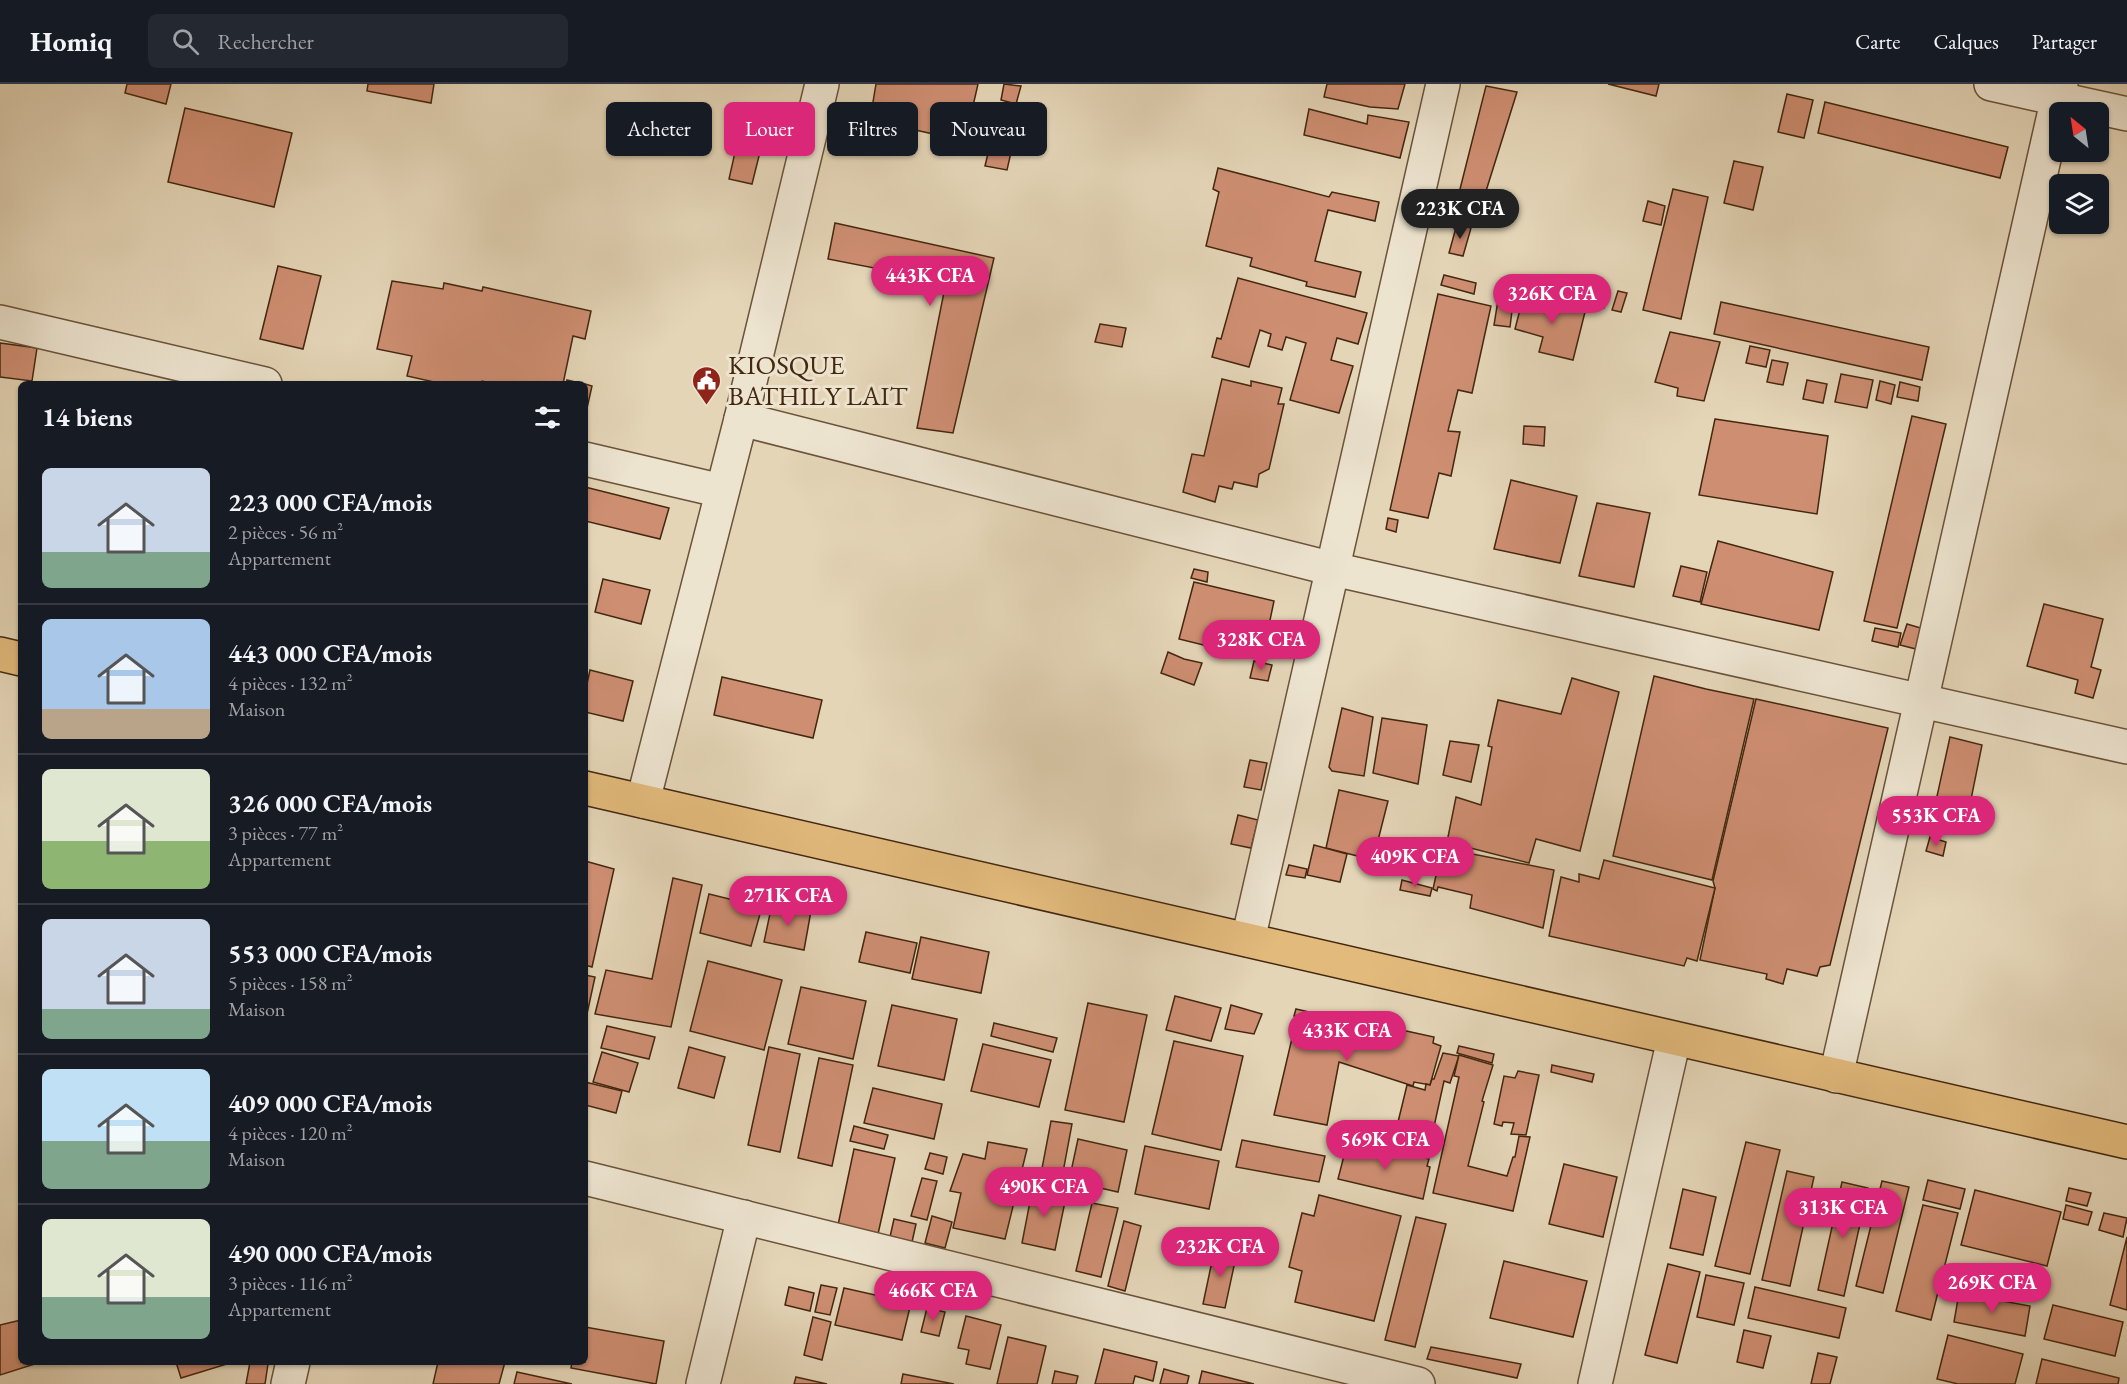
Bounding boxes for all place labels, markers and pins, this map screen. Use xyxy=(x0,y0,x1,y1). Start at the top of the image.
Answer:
pin: 223K CFA xyxy=(1398,189,1522,240)
pin: 443K CFA xyxy=(868,256,992,307)
pin: 326K CFA xyxy=(1490,274,1614,325)
place label: KIOSQUE BATHILY LAIT xyxy=(728,347,909,413)
public building icon: KIOSQUE BATHILY LAIT xyxy=(691,364,723,406)
pin: 328K CFA xyxy=(1199,620,1323,671)
pin: 553K CFA xyxy=(1874,796,1998,847)
pin: 409K CFA xyxy=(1353,837,1477,888)
pin: 271K CFA xyxy=(726,876,850,927)
pin: 433K CFA xyxy=(1285,1011,1409,1062)
pin: 569K CFA xyxy=(1323,1120,1447,1171)
pin: 490K CFA xyxy=(982,1167,1106,1218)
pin: 313K CFA xyxy=(1781,1188,1905,1239)
pin: 232K CFA xyxy=(1158,1227,1282,1278)
pin: 269K CFA xyxy=(1930,1263,2054,1314)
pin: 466K CFA xyxy=(871,1271,995,1322)

